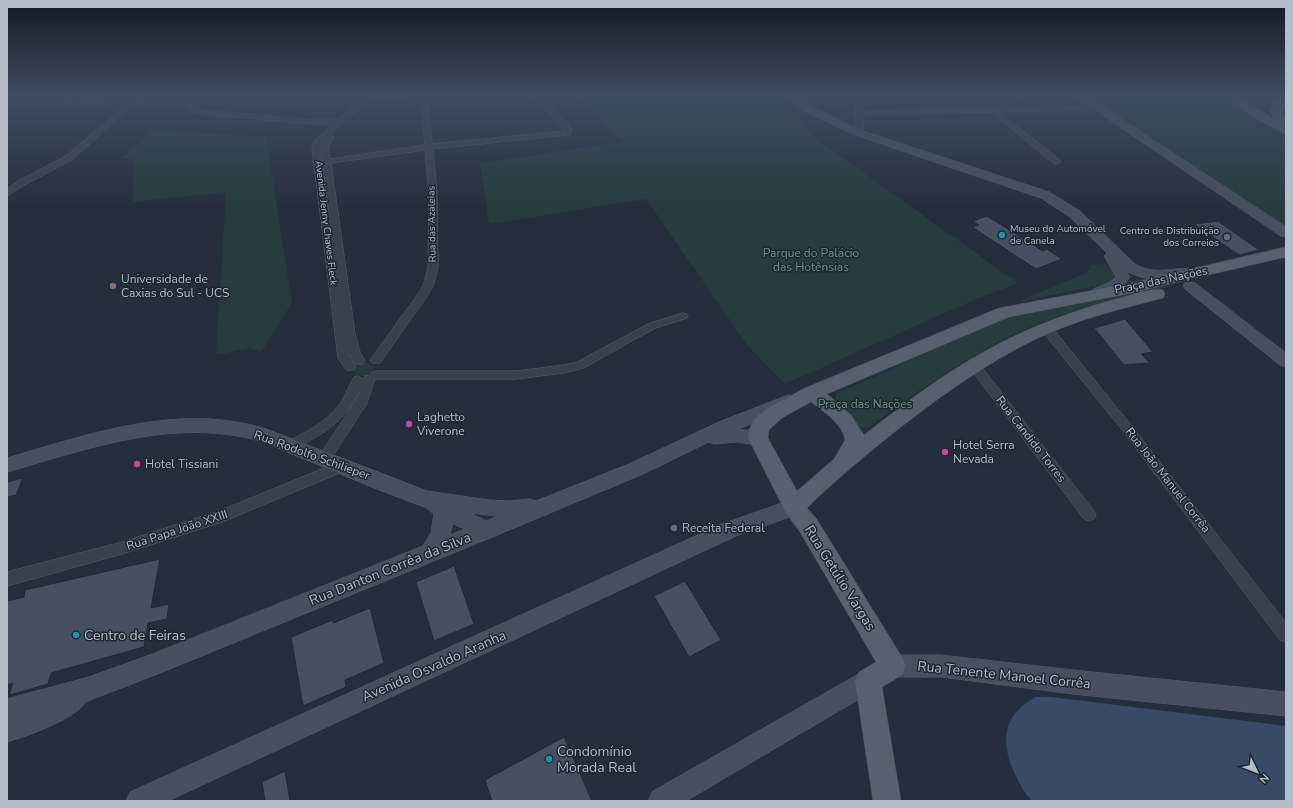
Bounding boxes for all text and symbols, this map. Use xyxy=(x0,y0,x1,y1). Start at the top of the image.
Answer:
street label: Avenida Jenny Chaves Fleck xyxy=(311,160,341,287)
street label: Rua das Azaleias xyxy=(424,185,440,262)
place label: Museu do Automóvel de Canela xyxy=(1010,222,1106,248)
place label: Centro de Distribuição dos Correios xyxy=(1120,224,1219,250)
marker: Museu do Automóvel de Canela xyxy=(997,230,1007,240)
marker: Centro de Distribuição dos Correios xyxy=(1222,232,1232,242)
park label: Parque do Palácio das Hotênsias xyxy=(763,245,860,275)
street label: Praça das Nações xyxy=(1113,262,1209,298)
place label: Universidade de Caxias do Sul - UCS xyxy=(121,271,229,301)
marker: Universidade de Caxias do Sul - UCS xyxy=(108,281,118,291)
street label: Rua Candido Torres xyxy=(992,393,1070,486)
park label: Praça das Nações xyxy=(818,396,913,412)
place label: Laghetto Viverone xyxy=(416,409,465,439)
marker: Laghetto Viverone xyxy=(404,419,414,429)
street label: Rua João Manuel Corrêa xyxy=(1122,424,1214,536)
street label: Rua Rodolfo Schilieper xyxy=(252,427,373,484)
place label: Hotel Serra Nevada xyxy=(953,437,1015,467)
marker: Hotel Serra Nevada xyxy=(940,447,950,457)
place label: Hotel Tissiani xyxy=(145,456,218,472)
marker: Hotel Tissiani xyxy=(132,459,142,469)
street label: Rua Papa João XXIII xyxy=(124,506,230,554)
place label: Receita Federal xyxy=(682,520,765,536)
street label: Rua Getúlio Vargas xyxy=(800,522,880,635)
marker: Receita Federal xyxy=(669,523,679,533)
street label: Rua Danton Corrêa da Silva xyxy=(306,528,474,610)
place label: Centro de Feiras xyxy=(84,626,186,645)
street label: Avenida Osvaldo Aranha xyxy=(359,626,509,706)
marker: Centro de Feiras xyxy=(71,630,81,640)
street label: Rua Tenente Manoel Corrêa xyxy=(916,656,1092,694)
place label: Condomínio Morada Real xyxy=(557,742,637,777)
north arrow xyxy=(1237,752,1277,792)
marker: Condomínio Morada Real xyxy=(544,754,554,764)
text: N xyxy=(1256,770,1272,787)

